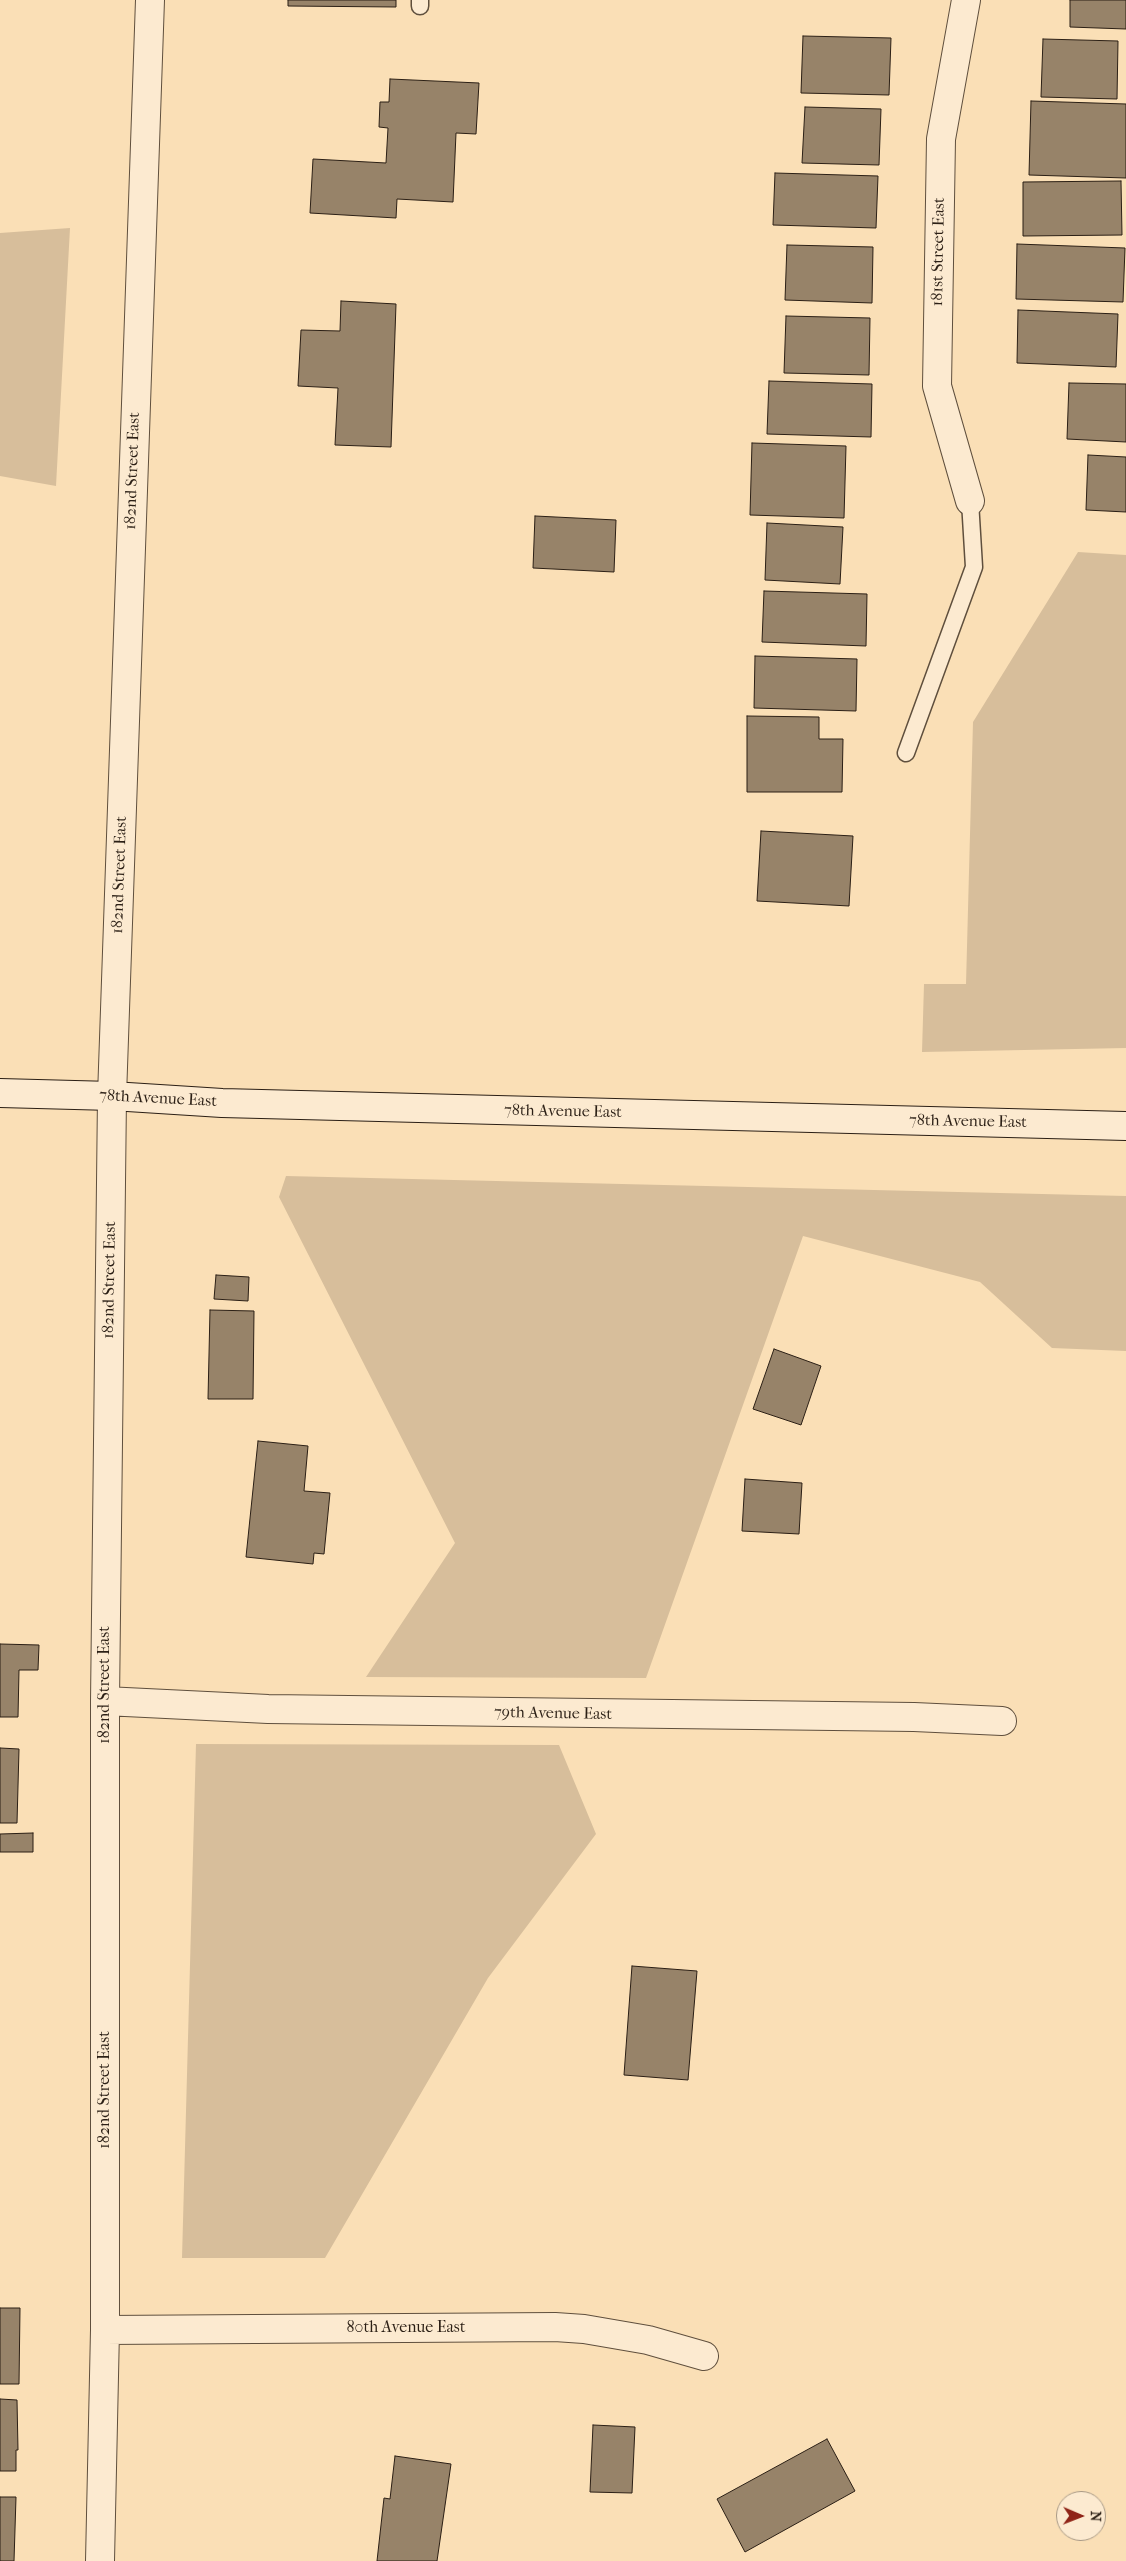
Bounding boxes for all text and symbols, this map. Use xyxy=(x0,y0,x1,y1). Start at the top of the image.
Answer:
street label: 181st Street East xyxy=(928,197,950,307)
street label: 182nd Street East xyxy=(121,412,145,530)
street label: 182nd Street East xyxy=(108,816,132,934)
street label: 78th Avenue East xyxy=(99,1086,217,1112)
street label: 78th Avenue East xyxy=(504,1101,622,1123)
street label: 78th Avenue East xyxy=(909,1111,1027,1133)
street label: 182nd Street East xyxy=(99,1221,121,1339)
street label: 182nd Street East xyxy=(95,1626,115,1744)
street label: 79th Avenue East xyxy=(494,1703,612,1725)
street label: 182nd Street East xyxy=(95,2031,115,2149)
street label: 80th Avenue East xyxy=(347,2318,465,2338)
north arrow xyxy=(1056,2491,1106,2541)
text: N xyxy=(1087,2511,1104,2522)

